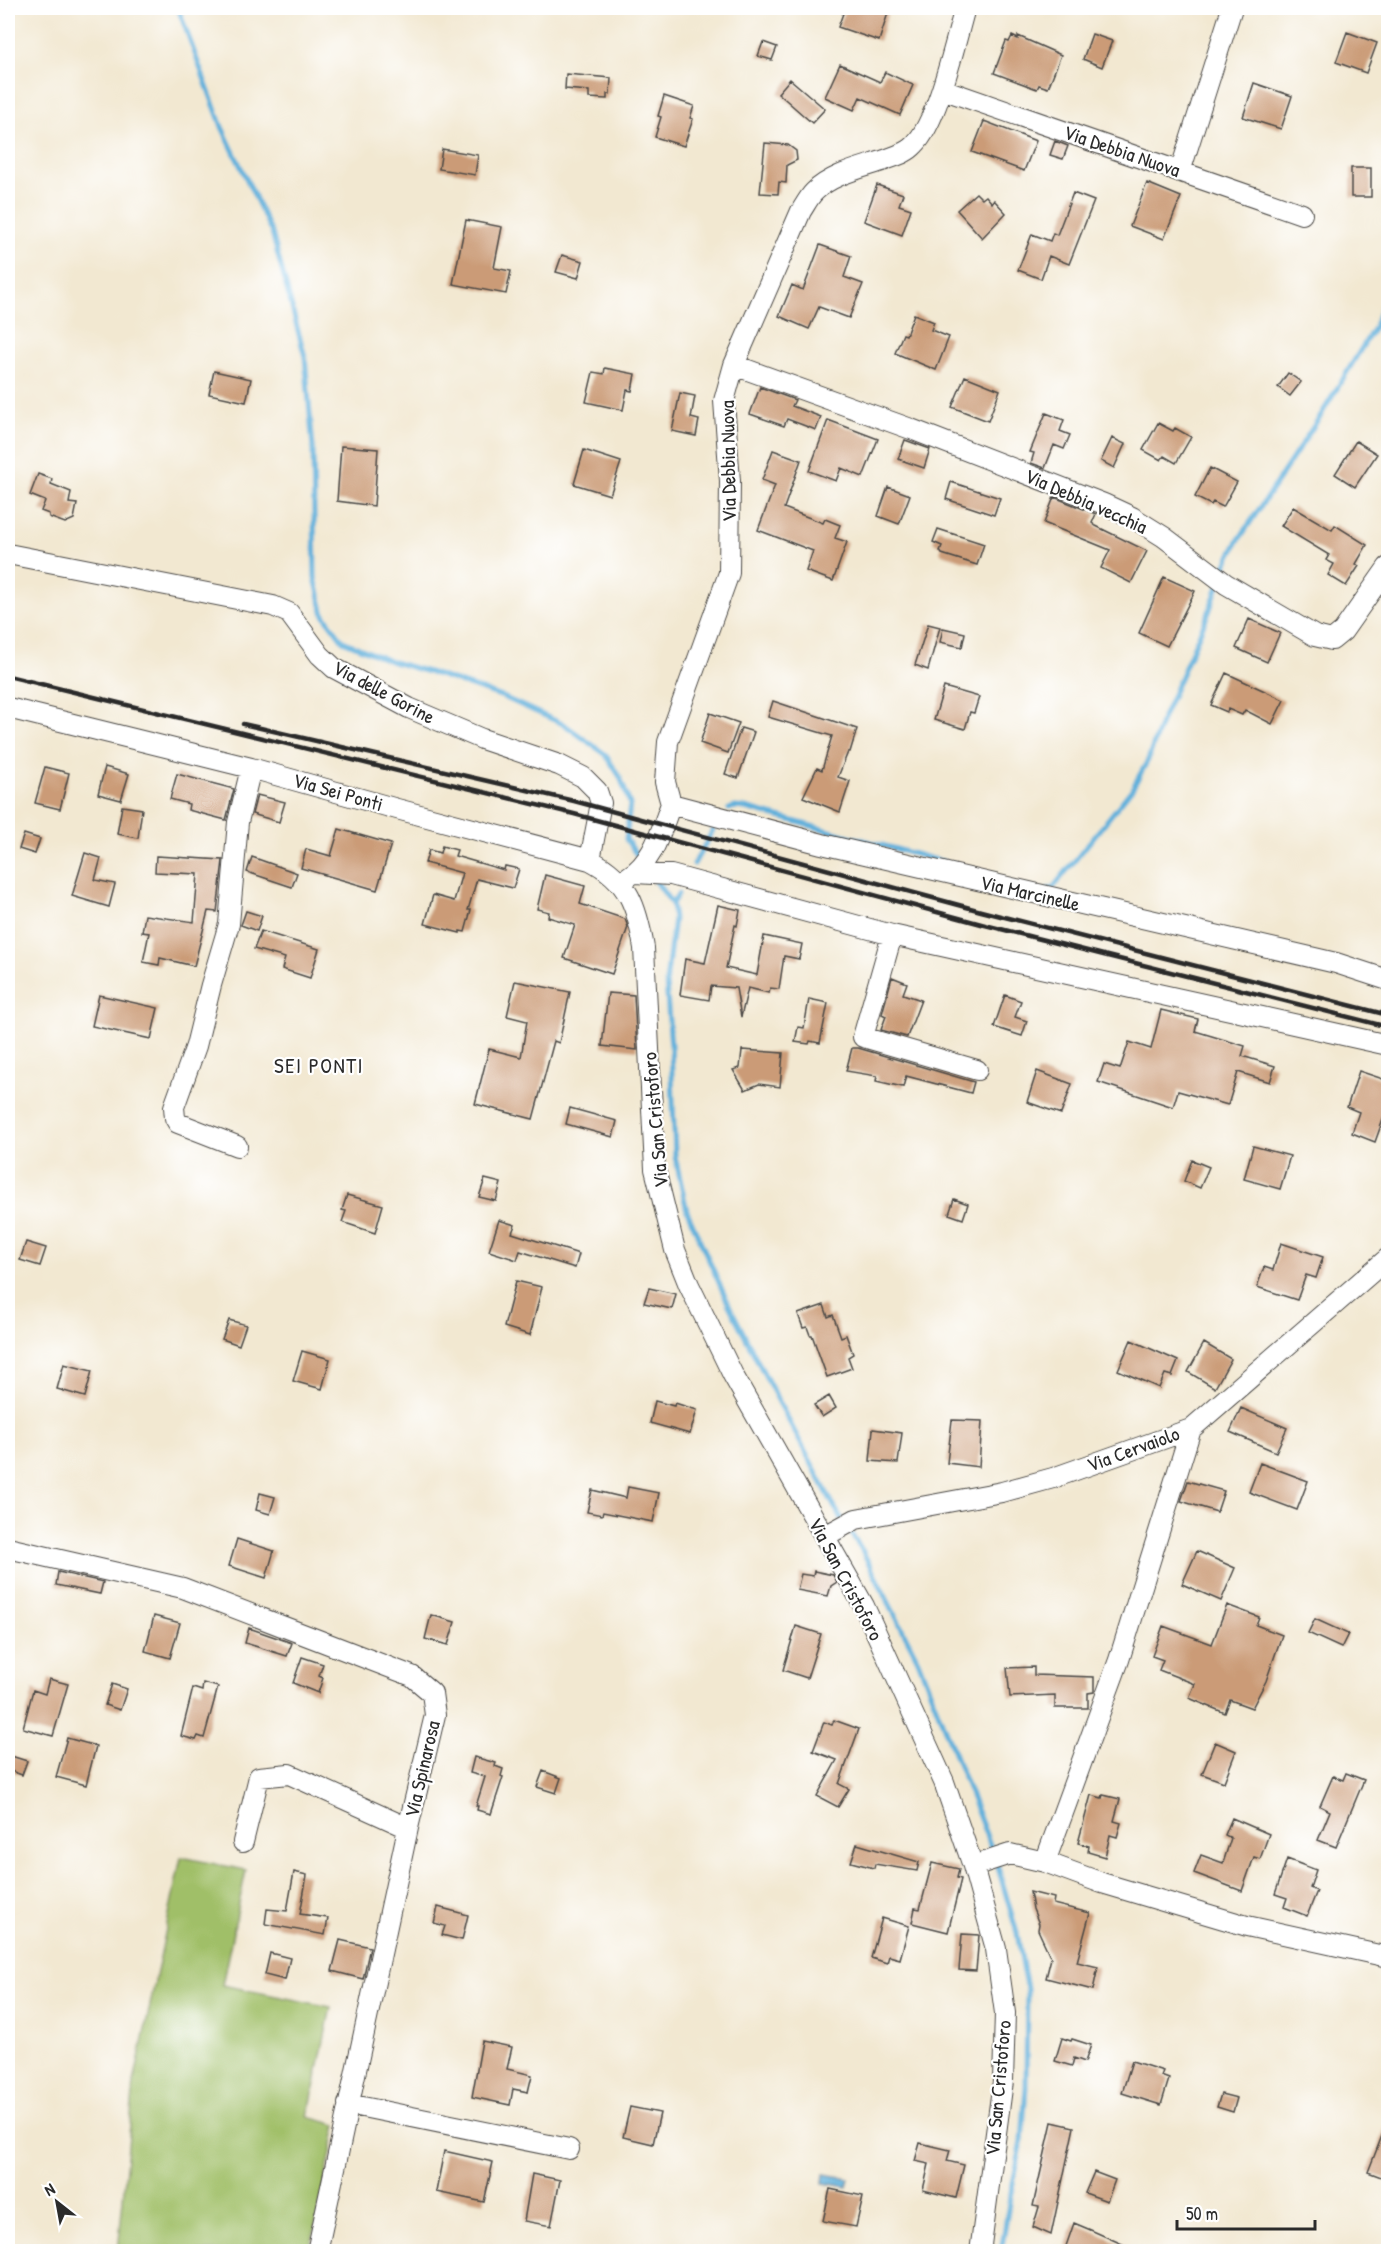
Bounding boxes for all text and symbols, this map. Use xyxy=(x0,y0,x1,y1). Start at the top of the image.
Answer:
street label: Via Debbia Nuova xyxy=(1060,118,1184,183)
street label: Via Debbia Nuova xyxy=(713,400,742,522)
street label: Via Debbia vecchia xyxy=(1021,462,1152,540)
street label: Via delle Gorine xyxy=(328,653,440,730)
street label: Via Sei Ponti xyxy=(290,766,386,817)
street label: Via Marcinelle xyxy=(978,868,1083,917)
district label: SEI PONTI xyxy=(274,1051,364,1080)
street label: Via San Cristoforo xyxy=(635,1051,674,1189)
street label: Via Cervaiolo xyxy=(1083,1419,1183,1478)
street label: Via San Cristoforo xyxy=(803,1513,890,1645)
street label: Via Spinarosa xyxy=(397,1718,446,1820)
street label: Via San Cristoforo xyxy=(978,2019,1017,2157)
north arrow xyxy=(27,2172,87,2232)
text: N xyxy=(40,2177,59,2201)
scale bar xyxy=(1177,2193,1315,2231)
text: 50 m xyxy=(1186,2201,1218,2226)

